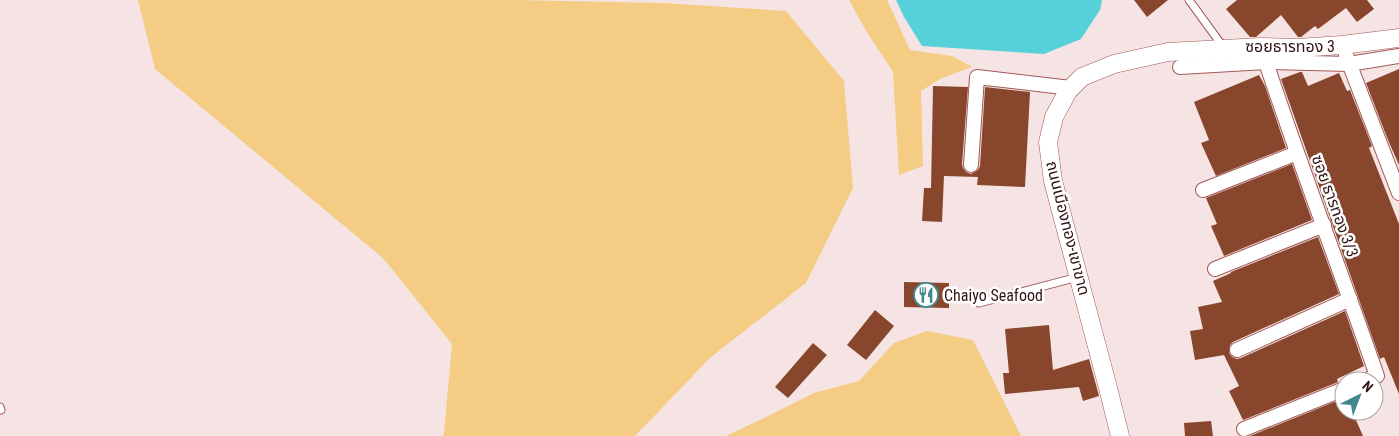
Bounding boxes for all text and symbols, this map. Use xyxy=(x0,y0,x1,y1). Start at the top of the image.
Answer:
street label: ซอยธารทอง 3 xyxy=(1245,37,1335,56)
street label: ซอย ธารทอง 3/3 xyxy=(1308,152,1362,260)
street label: ถนนเมืองทอง-เขาขาด xyxy=(1042,159,1094,297)
restaurant icon: Chaiyo Seafood xyxy=(913,282,939,308)
place label: Chaiyo Seafood xyxy=(944,286,1043,305)
north arrow xyxy=(1334,371,1384,421)
text: N xyxy=(1359,378,1376,395)

